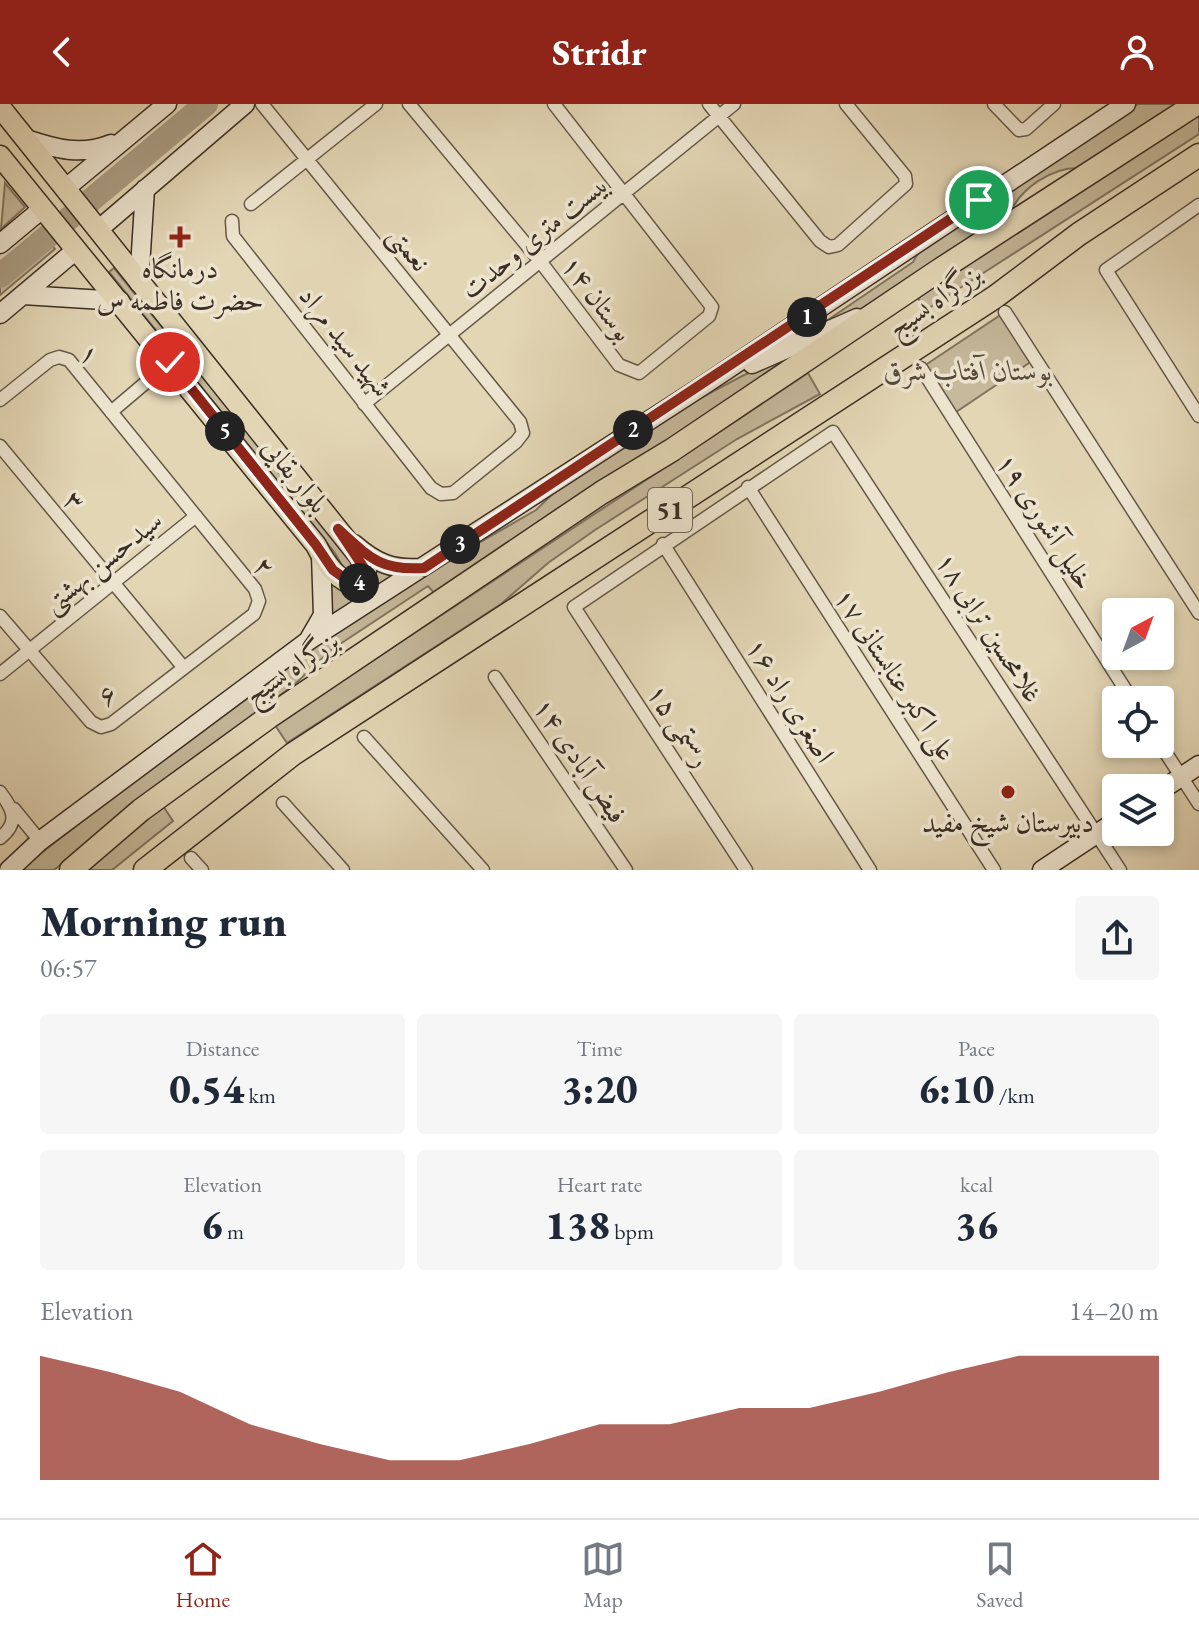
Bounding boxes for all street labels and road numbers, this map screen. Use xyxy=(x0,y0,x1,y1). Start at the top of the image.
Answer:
street label: بیست متری وحدت xyxy=(453,165,615,307)
street label: نعمتی xyxy=(378,218,439,280)
street label: بوستان ۱۴ xyxy=(554,248,642,348)
street label: بزرگراه بسیج xyxy=(880,255,992,351)
street label: شهید سید مراد xyxy=(290,278,401,405)
street label: ۱ xyxy=(72,334,108,372)
street label: بلوار بقایی xyxy=(254,430,337,521)
street label: خلیل آشوری ۱۹ xyxy=(987,446,1103,597)
street label: ۳ xyxy=(56,482,94,518)
road number: 51 xyxy=(648,488,692,532)
street label: سیدحسن بهشتی xyxy=(35,502,171,623)
street label: غلامحسین ترابی ۱۸ xyxy=(926,545,1052,710)
street label: ۲ xyxy=(246,549,284,583)
street label: علی اکبر عنابستانی ۱۷ xyxy=(824,581,965,769)
street label: بزرگراه بسیج xyxy=(237,622,349,718)
street label: اصغری راد ۱۶ xyxy=(738,631,844,769)
street label: ۶ xyxy=(91,674,123,714)
street label: رستمی ۱۵ xyxy=(638,676,720,775)
street label: فیض آبادی ۱۴ xyxy=(526,690,636,830)

